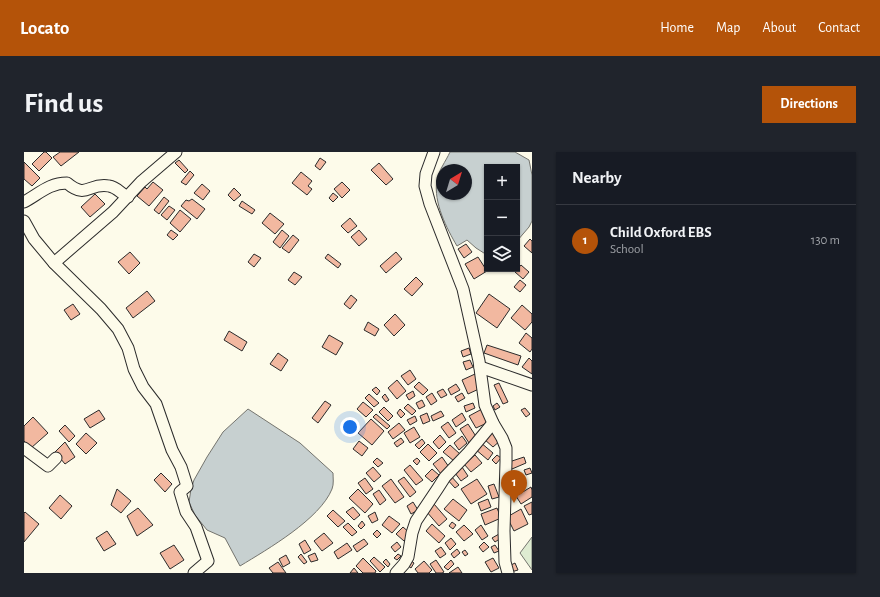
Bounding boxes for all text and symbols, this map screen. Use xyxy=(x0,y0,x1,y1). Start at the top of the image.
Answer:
text: Locato xyxy=(20,19,69,38)
text: Home xyxy=(660,21,694,35)
text: Map xyxy=(716,21,740,35)
text: About xyxy=(762,21,796,35)
text: Contact xyxy=(818,21,860,35)
button: Directions xyxy=(762,86,856,123)
text: Find us xyxy=(24,90,103,118)
north arrow xyxy=(436,164,472,200)
map controls xyxy=(484,164,520,272)
button: + xyxy=(484,164,520,200)
text: Nearby xyxy=(572,169,622,186)
button: − xyxy=(484,200,520,236)
text: Child Oxford EBS xyxy=(610,225,712,240)
text: 1 xyxy=(583,234,587,247)
text: 130 m xyxy=(811,234,840,247)
button: layers xyxy=(484,236,520,272)
text: School xyxy=(610,243,644,256)
your location xyxy=(340,417,360,437)
pin: 1 xyxy=(501,470,527,503)

